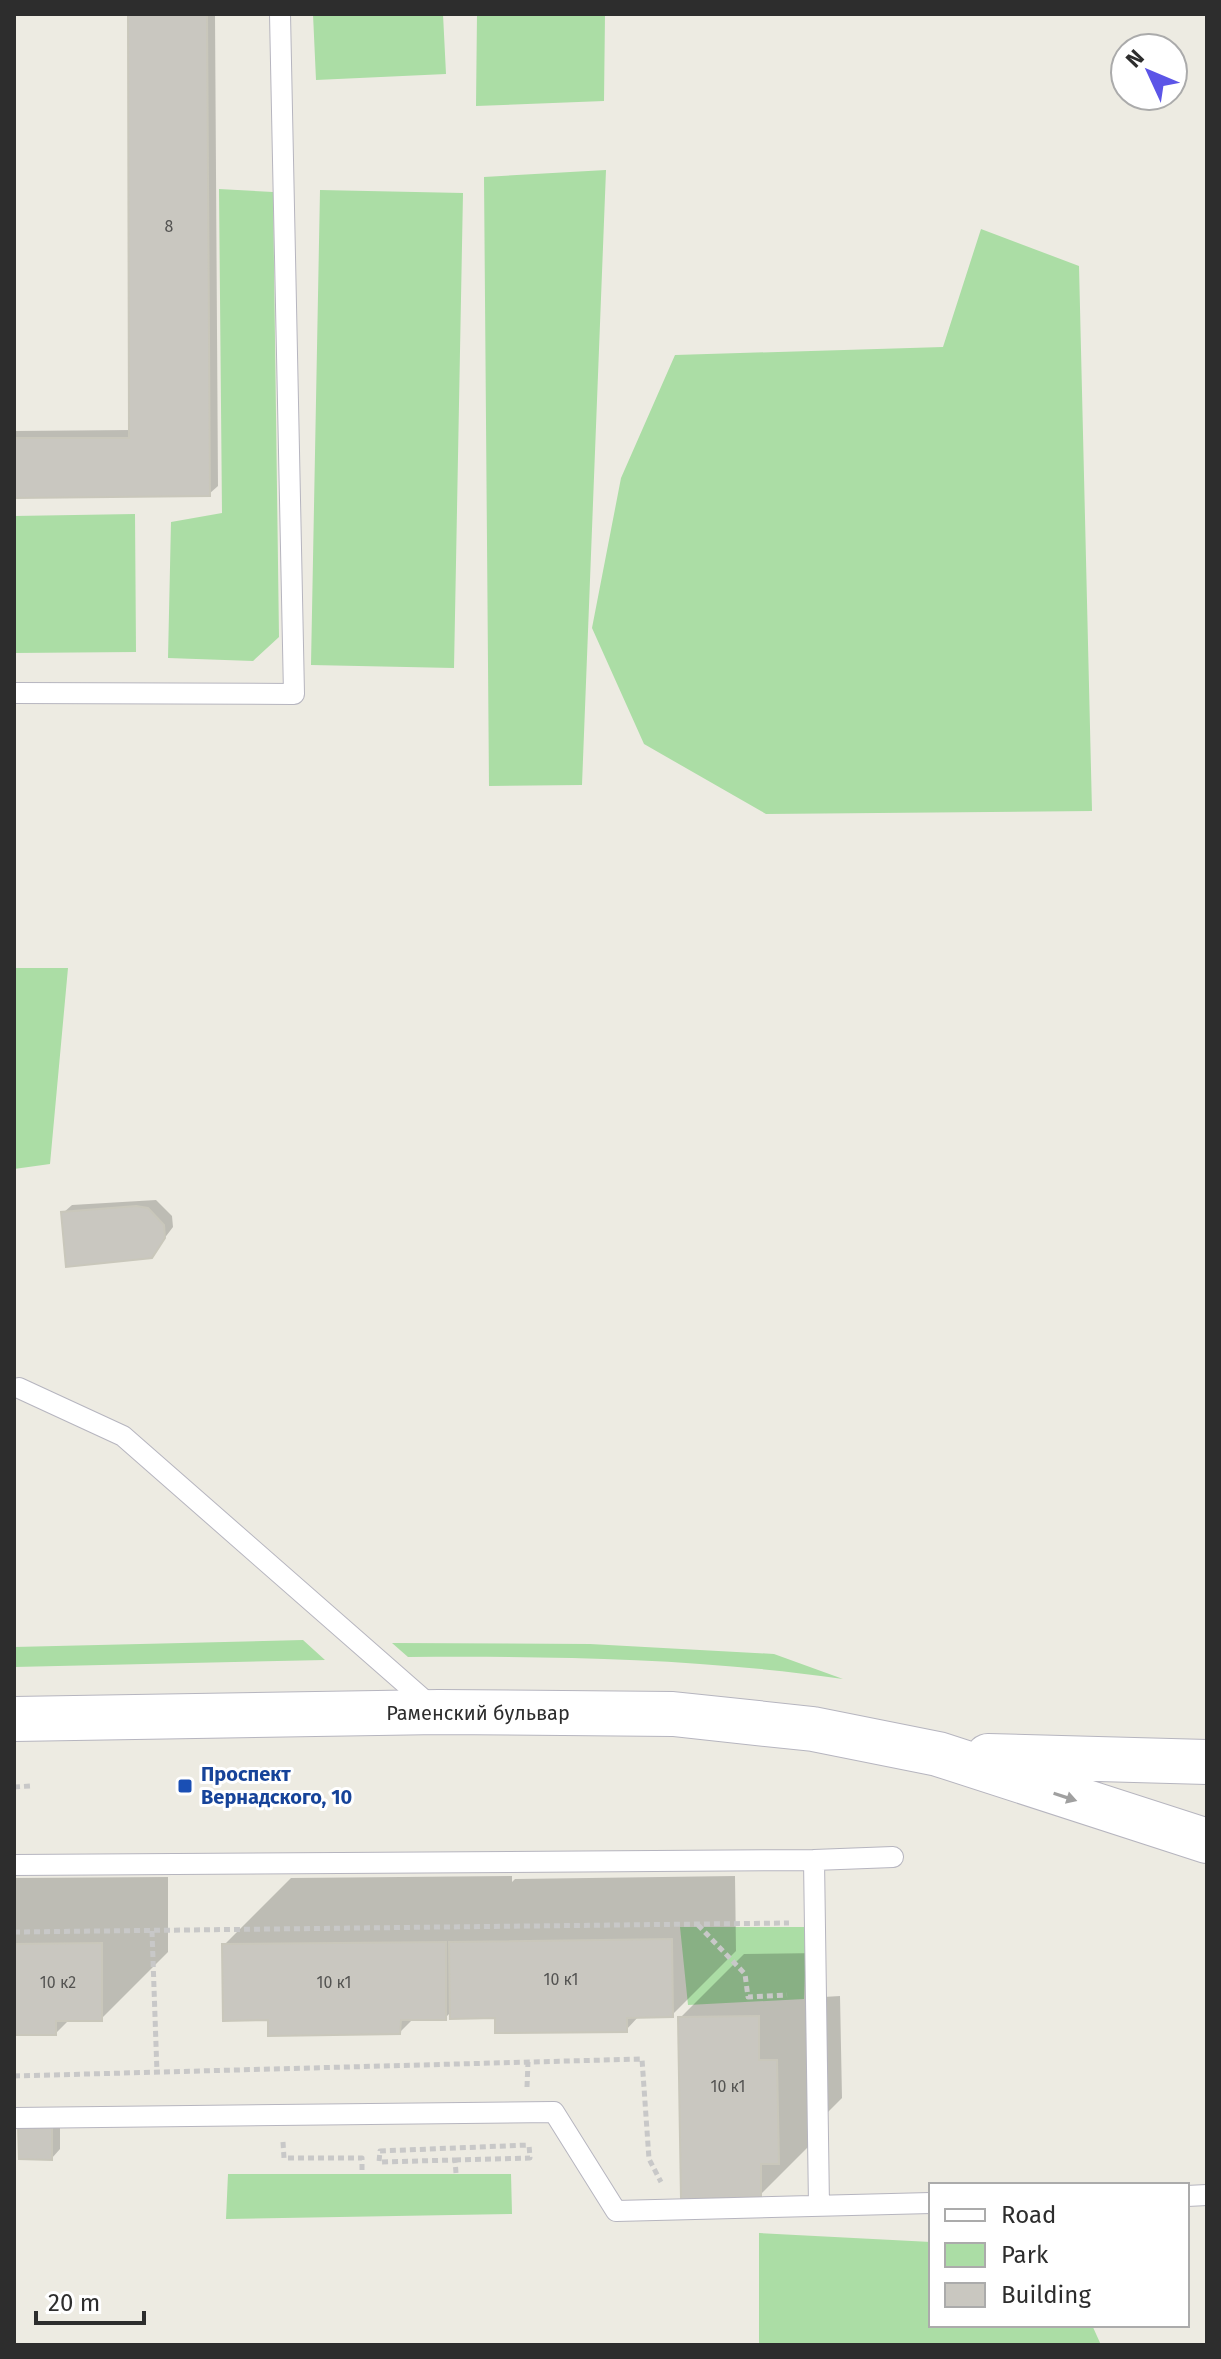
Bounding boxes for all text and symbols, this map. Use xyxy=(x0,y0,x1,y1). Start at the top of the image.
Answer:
north arrow xyxy=(1109,32,1189,112)
text: N xyxy=(1120,44,1150,73)
house number: 8 xyxy=(165,217,174,236)
street label: Раменский бульвар xyxy=(386,1701,570,1725)
place label: Проспект Вернадского, 10 xyxy=(201,1762,352,1809)
marker: Проспект Вернадского, 10 xyxy=(176,1777,194,1795)
one-way arrow xyxy=(1053,1791,1077,1803)
house number: 10 к1 xyxy=(543,1970,579,1989)
house number: 10 к2 xyxy=(40,1973,76,1992)
house number: 10 к1 xyxy=(316,1973,352,1992)
house number: 10 к1 xyxy=(710,2077,746,2096)
legend xyxy=(929,2183,1189,2327)
text: Road xyxy=(1001,2201,1056,2229)
text: Park xyxy=(1001,2241,1049,2269)
scale bar xyxy=(36,2275,144,2325)
text: Building xyxy=(1001,2281,1091,2309)
text: 20 m xyxy=(48,2289,100,2317)

